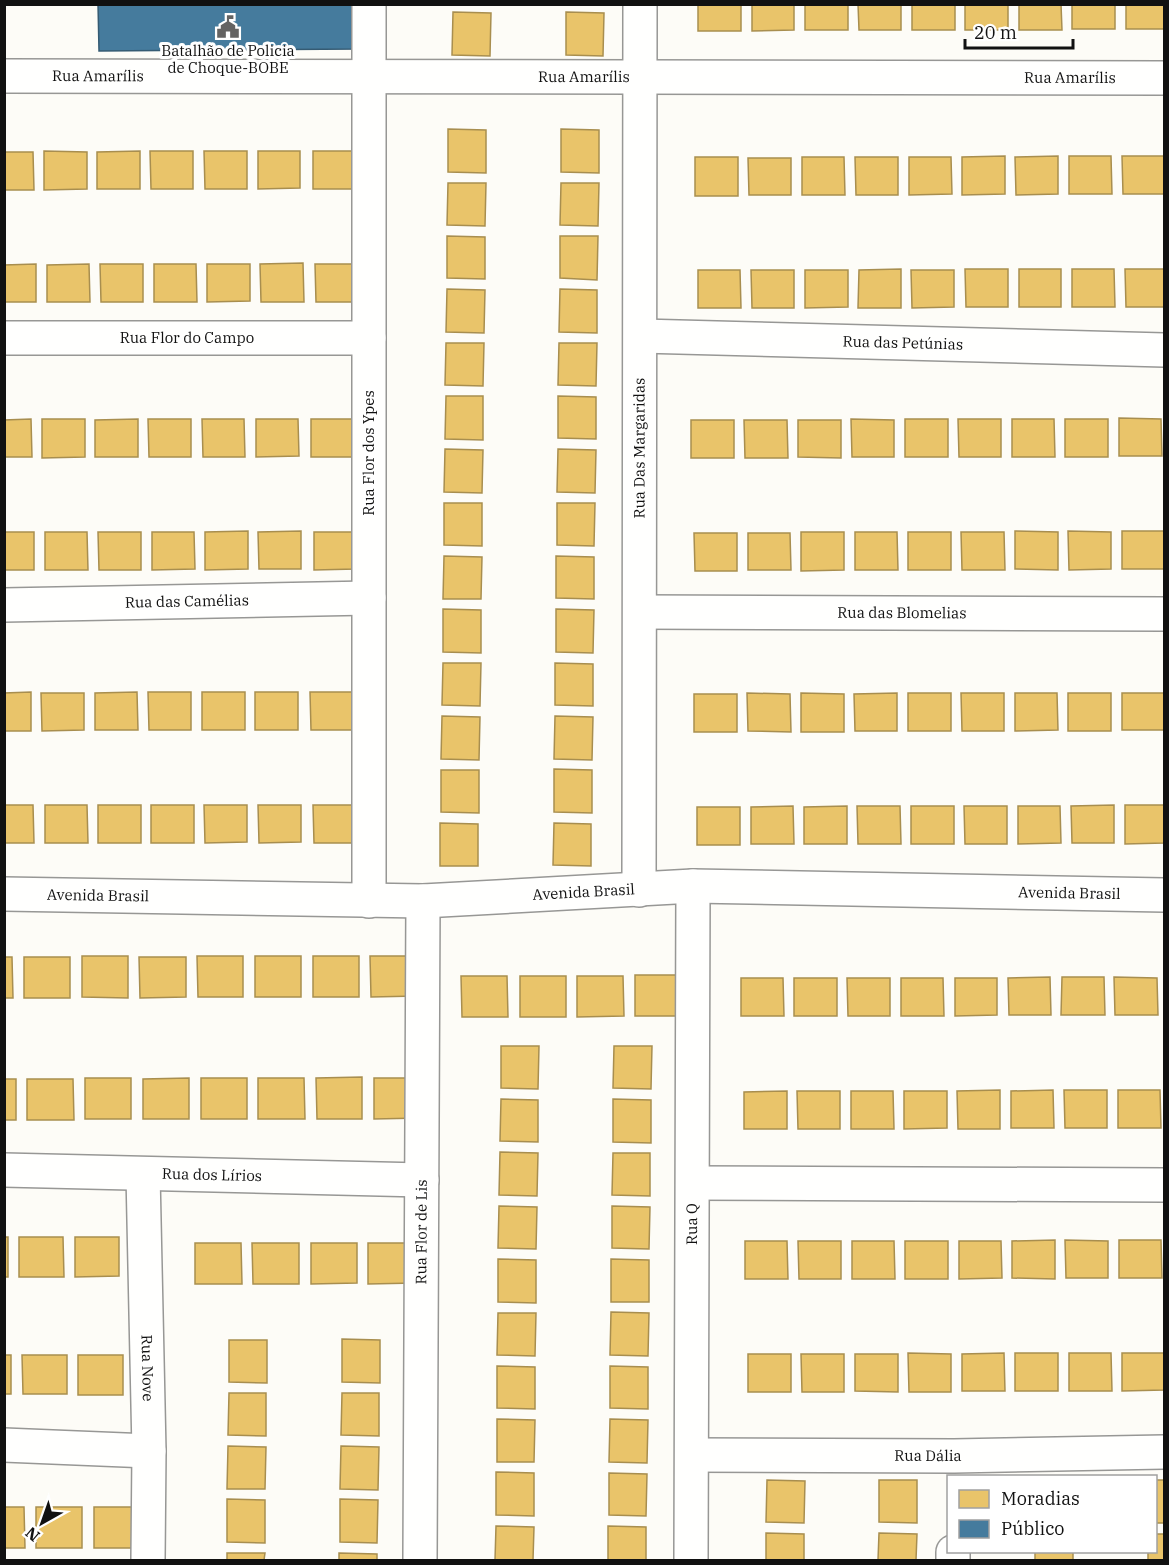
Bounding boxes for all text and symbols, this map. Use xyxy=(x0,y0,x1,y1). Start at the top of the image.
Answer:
scale bar xyxy=(965,12,1073,50)
public building icon: Batalhão de Policia de Choque-BOBE xyxy=(215,14,241,40)
text: 20 m xyxy=(974,21,1017,44)
place label: Batalhão de Policia de Choque-BOBE xyxy=(161,41,295,77)
street label: Rua Amarílis xyxy=(52,66,144,85)
street label: Rua Amarílis xyxy=(538,67,630,86)
street label: Rua Amarílis xyxy=(1024,68,1116,87)
street label: Rua Flor do Campo xyxy=(120,328,254,347)
street label: Rua das Petúnias xyxy=(842,331,964,354)
street label: Rua Das Margaridas xyxy=(629,378,649,518)
street label: Rua Flor dos Ypes xyxy=(359,390,378,516)
street label: Rua das Camélias xyxy=(125,590,249,612)
street label: Rua das Blomelias xyxy=(837,603,967,622)
street label: Avenida Brasil xyxy=(532,879,635,904)
street label: Avenida Brasil xyxy=(1018,882,1121,903)
street label: Avenida Brasil xyxy=(47,885,149,905)
street label: Rua dos Lírios xyxy=(162,1164,262,1185)
street label: Rua Flor de Lis xyxy=(411,1179,431,1285)
street label: Rua Q xyxy=(682,1203,701,1245)
street label: Rua Nove xyxy=(137,1334,158,1402)
street label: Rua Dália xyxy=(894,1446,962,1465)
legend xyxy=(947,1475,1157,1553)
text: Moradias xyxy=(1001,1487,1080,1510)
north arrow xyxy=(12,1493,72,1553)
text: Público xyxy=(1001,1517,1065,1540)
text: N xyxy=(21,1523,44,1546)

